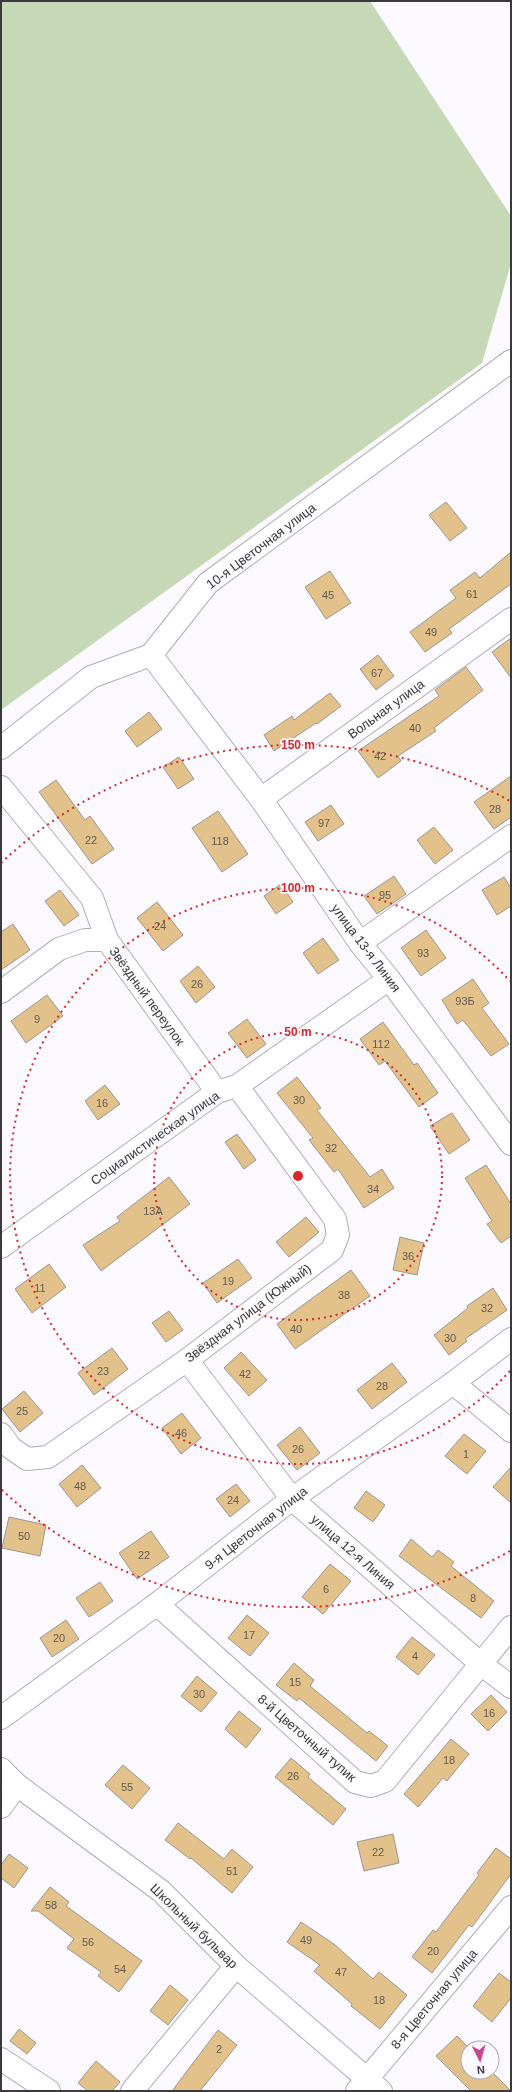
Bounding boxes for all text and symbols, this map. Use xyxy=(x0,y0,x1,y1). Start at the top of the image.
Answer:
street label: 10-я Цветочная улица xyxy=(203,500,319,592)
house number: 61 xyxy=(466,588,478,600)
house number: 45 xyxy=(322,589,334,601)
house number: 49 xyxy=(425,626,437,638)
house number: 67 xyxy=(371,667,383,679)
street label: Вольная улица xyxy=(345,676,428,742)
house number: 40 xyxy=(409,722,421,734)
text: 150 m xyxy=(281,738,315,752)
house number: 42 xyxy=(374,750,386,762)
house number: 28 xyxy=(489,803,501,815)
house number: 97 xyxy=(318,817,330,829)
house number: 22 xyxy=(85,834,97,846)
house number: 118 xyxy=(211,835,229,847)
text: 100 m xyxy=(281,881,315,895)
house number: 95 xyxy=(379,889,391,901)
street label: улица 13-я Линия xyxy=(328,901,404,995)
house number: 24 xyxy=(154,920,166,932)
street label: Звёздный переулок xyxy=(106,944,188,1048)
house number: 93 xyxy=(417,947,429,959)
house number: 26 xyxy=(191,978,203,990)
house number: 93Б xyxy=(455,995,475,1007)
house number: 9 xyxy=(34,1013,40,1025)
text: 50 m xyxy=(284,1025,312,1039)
house number: 112 xyxy=(372,1038,390,1050)
street label: Социалистическая улица xyxy=(88,1087,223,1188)
house number: 30 xyxy=(293,1094,305,1106)
house number: 16 xyxy=(96,1097,108,1109)
house number: 32 xyxy=(325,1142,337,1154)
centre of rings xyxy=(291,1169,305,1183)
house number: 34 xyxy=(367,1183,379,1195)
house number: 13А xyxy=(143,1205,163,1217)
house number: 36 xyxy=(402,1250,414,1262)
street label: Звёздная улица (Южный) xyxy=(182,1261,314,1365)
house number: 19 xyxy=(222,1275,234,1287)
house number: 11 xyxy=(34,1282,46,1294)
house number: 38 xyxy=(338,1289,350,1301)
house number: 32 xyxy=(481,1302,493,1314)
house number: 40 xyxy=(290,1323,302,1335)
house number: 30 xyxy=(444,1332,456,1344)
house number: 23 xyxy=(97,1365,109,1377)
house number: 42 xyxy=(239,1368,251,1380)
house number: 28 xyxy=(376,1380,388,1392)
house number: 25 xyxy=(16,1405,28,1417)
house number: 46 xyxy=(175,1427,187,1439)
house number: 26 xyxy=(292,1443,304,1455)
house number: 1 xyxy=(463,1448,469,1460)
house number: 48 xyxy=(74,1480,86,1492)
street label: 9-я Цветочная улица xyxy=(202,1483,311,1573)
house number: 24 xyxy=(227,1494,239,1506)
street label: улица 12-я Линия xyxy=(308,1512,398,1592)
house number: 50 xyxy=(18,1530,30,1542)
house number: 22 xyxy=(138,1549,150,1561)
house number: 6 xyxy=(323,1583,329,1595)
house number: 8 xyxy=(470,1592,476,1604)
house number: 17 xyxy=(243,1629,255,1641)
house number: 20 xyxy=(53,1632,65,1644)
house number: 4 xyxy=(412,1650,418,1662)
house number: 15 xyxy=(289,1676,301,1688)
house number: 30 xyxy=(193,1688,205,1700)
street label: 8-й Цветочный тупик xyxy=(255,1691,359,1785)
house number: 16 xyxy=(483,1707,495,1719)
house number: 18 xyxy=(443,1754,455,1766)
house number: 26 xyxy=(287,1770,299,1782)
house number: 55 xyxy=(121,1781,133,1793)
house number: 22 xyxy=(372,1846,384,1858)
house number: 51 xyxy=(226,1865,238,1877)
street label: Школьный бульвар xyxy=(147,1881,241,1971)
house number: 58 xyxy=(45,1899,57,1911)
house number: 49 xyxy=(300,1934,312,1946)
house number: 56 xyxy=(82,1936,94,1948)
street label: 8-я Цветочная улица xyxy=(388,1945,481,2052)
house number: 20 xyxy=(427,1945,439,1957)
house number: 54 xyxy=(114,1963,126,1975)
house number: 47 xyxy=(335,1966,347,1978)
house number: 18 xyxy=(373,1994,385,2006)
north arrow xyxy=(460,2040,500,2080)
house number: 2 xyxy=(216,2043,222,2055)
text: N xyxy=(476,2064,485,2076)

